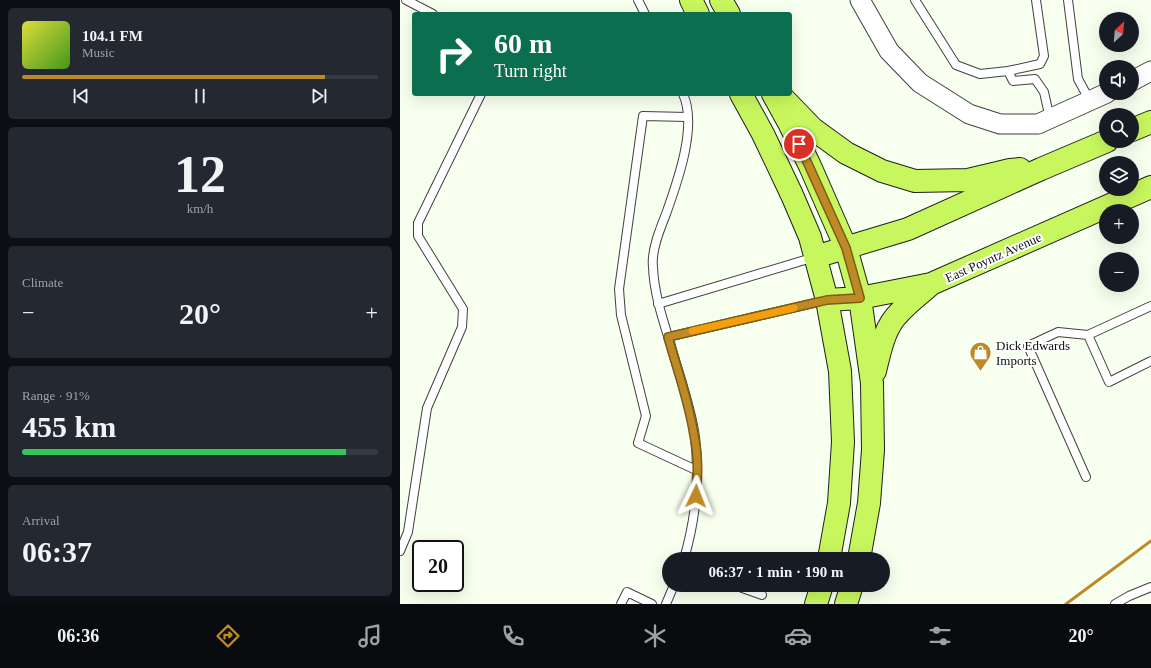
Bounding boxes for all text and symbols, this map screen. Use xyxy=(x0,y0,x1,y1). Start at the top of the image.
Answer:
north arrow xyxy=(1099,12,1139,52)
map controls xyxy=(1099,12,1139,292)
text: 104.1 FM xyxy=(82,28,143,44)
icon: right xyxy=(428,28,480,80)
text: 60 m xyxy=(494,28,552,59)
text: Music xyxy=(82,45,115,60)
button: sound xyxy=(1099,60,1139,100)
text: Turn right xyxy=(494,61,567,81)
icon: previous xyxy=(70,85,92,107)
icon: pause xyxy=(189,85,211,107)
icon: next xyxy=(308,85,330,107)
button: search xyxy=(1099,108,1139,148)
pin xyxy=(782,127,816,161)
icon: arrive xyxy=(788,133,810,155)
text: 12 xyxy=(174,146,226,203)
button: layers xyxy=(1099,156,1139,196)
text: km/h xyxy=(187,201,213,216)
button: + xyxy=(1099,204,1139,244)
street label: East Poyntz Avenue xyxy=(943,229,1044,285)
button: − xyxy=(1099,252,1139,292)
text: Climate xyxy=(22,275,63,290)
text: 20° xyxy=(179,297,221,330)
text: − xyxy=(22,300,34,325)
text: + xyxy=(366,300,378,325)
place label: Dick Edwards Imports xyxy=(996,338,1070,368)
shop icon: Dick Edwards Imports xyxy=(968,339,994,372)
text: Range · 91% xyxy=(22,388,90,403)
text: 455 km xyxy=(22,410,116,443)
position arrow xyxy=(675,475,717,517)
text: Arrival xyxy=(22,513,60,528)
text: 06:37 xyxy=(22,535,92,568)
speed limit sign: 20 xyxy=(412,540,464,592)
text: 06:37 · 1 min · 190 m xyxy=(709,564,844,580)
icon: directions xyxy=(214,622,242,650)
icon: music xyxy=(356,622,384,650)
icon: phone xyxy=(499,622,527,650)
icon: climate xyxy=(641,622,669,650)
icon: car xyxy=(784,622,812,650)
icon: filters xyxy=(926,622,954,650)
text: 06:36 xyxy=(57,626,99,646)
text: 20° xyxy=(1069,626,1094,646)

